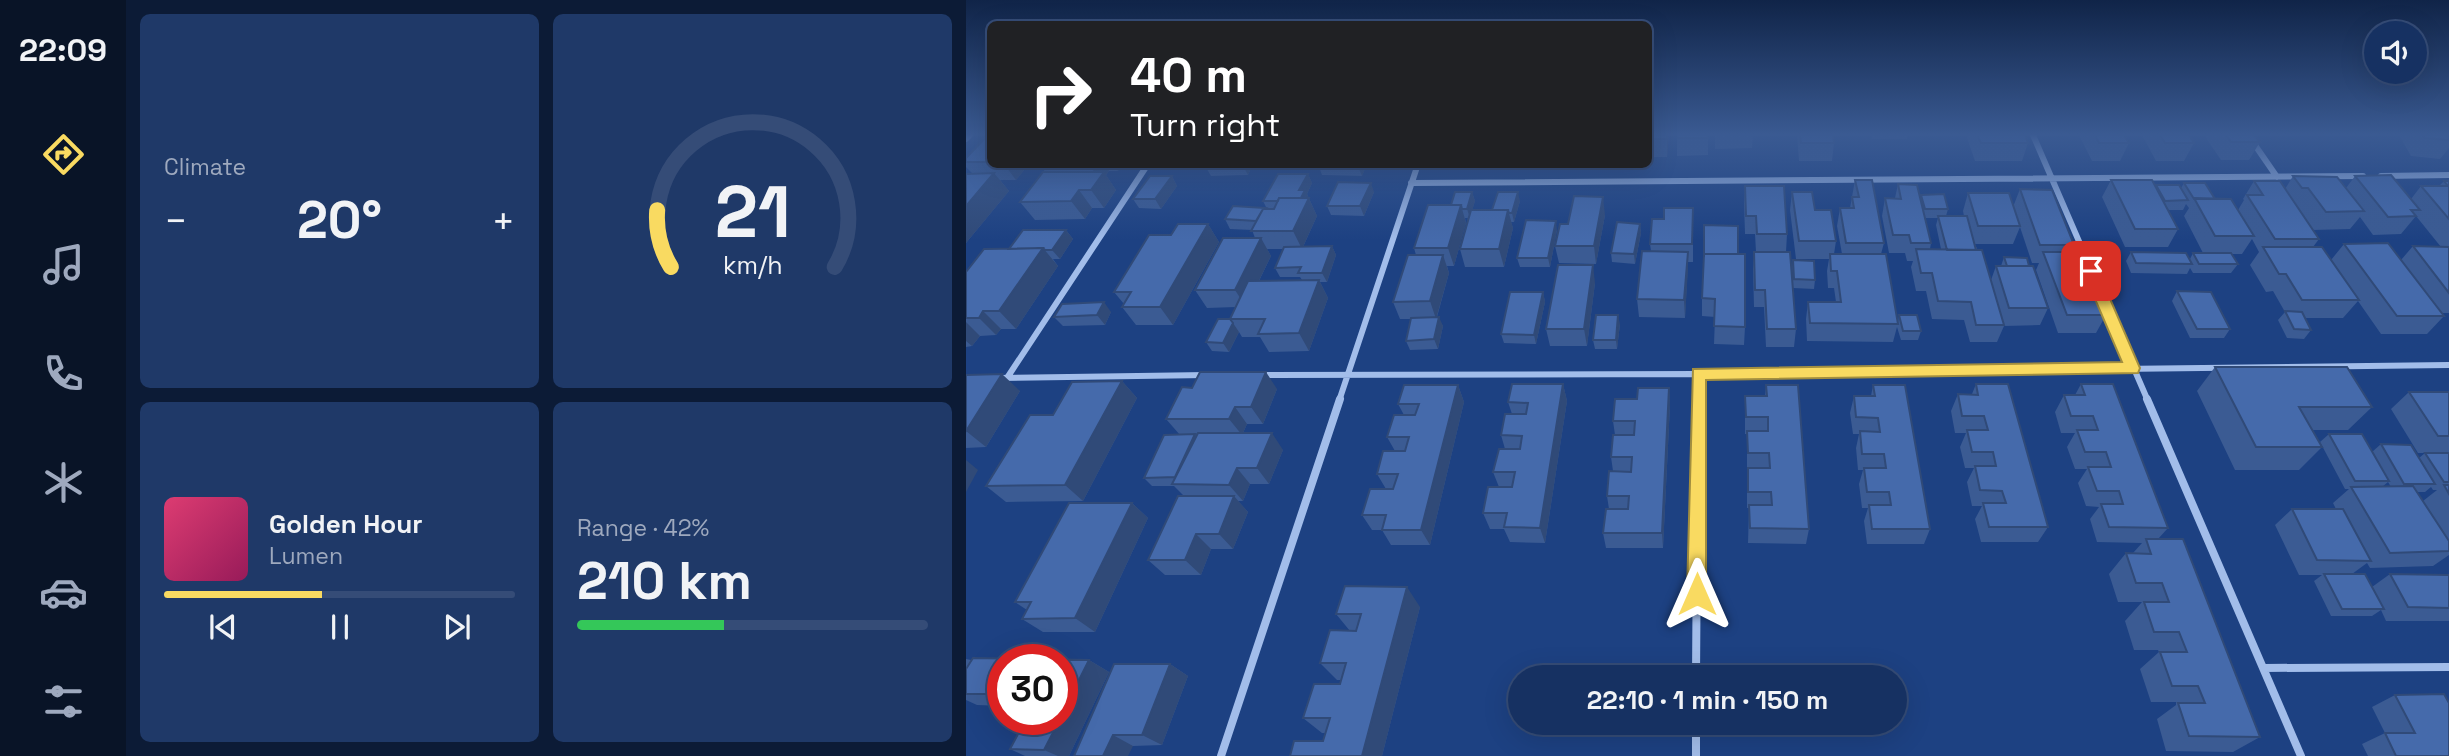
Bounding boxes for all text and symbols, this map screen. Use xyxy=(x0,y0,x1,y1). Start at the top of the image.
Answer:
map controls xyxy=(2364,21,2427,84)
button: sound xyxy=(2364,21,2427,84)
text: 22:09 xyxy=(19,30,107,70)
text: 40 m xyxy=(1130,44,1247,106)
icon: right xyxy=(1015,49,1106,140)
text: Turn right xyxy=(1130,105,1280,145)
icon: directions xyxy=(39,130,88,179)
text: Climate xyxy=(164,152,246,182)
text: 21 xyxy=(714,165,791,258)
text: 20° xyxy=(297,187,382,253)
text: − xyxy=(164,197,188,245)
text: + xyxy=(491,197,515,245)
icon: music xyxy=(39,240,88,289)
pin xyxy=(2061,241,2121,301)
text: km/h xyxy=(723,249,782,281)
icon: arrive xyxy=(2072,252,2110,290)
icon: phone xyxy=(39,349,88,398)
icon: climate xyxy=(39,458,88,507)
text: Golden Hour xyxy=(269,507,423,541)
text: Range · 42% xyxy=(577,513,709,543)
text: Lumen xyxy=(269,541,343,571)
text: 210 km xyxy=(577,548,752,614)
position arrow xyxy=(1660,557,1734,631)
icon: car xyxy=(39,568,88,617)
icon: previous xyxy=(204,608,242,646)
icon: pause xyxy=(321,608,359,646)
icon: next xyxy=(438,608,476,646)
speed limit sign: 30 xyxy=(987,644,1078,735)
icon: filters xyxy=(39,677,88,726)
text: 22:10 · 1 min · 150 m xyxy=(1587,683,1828,717)

